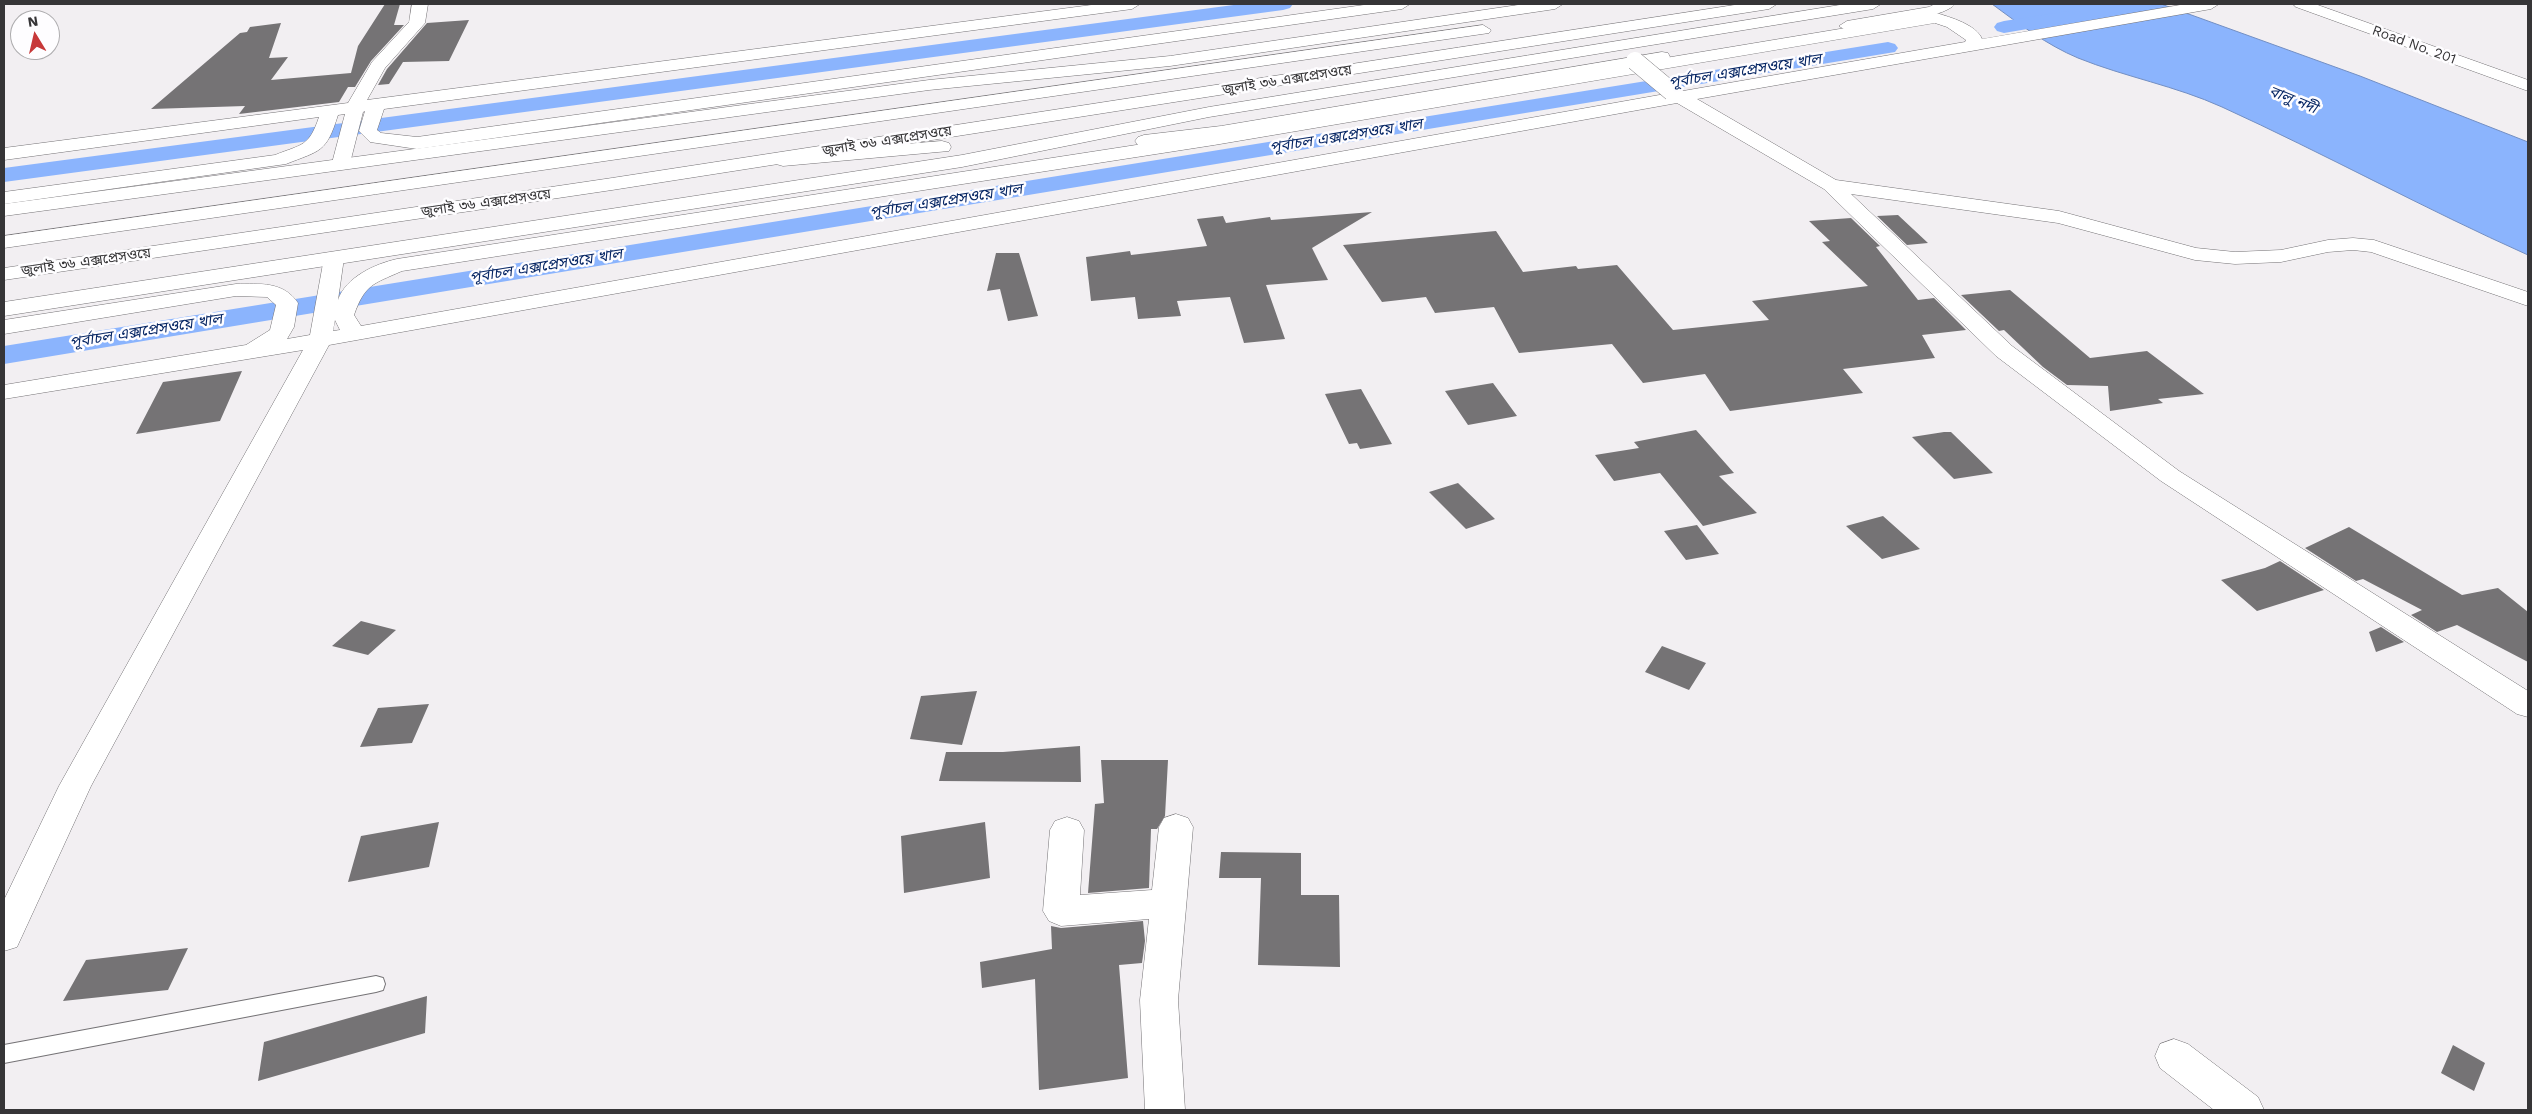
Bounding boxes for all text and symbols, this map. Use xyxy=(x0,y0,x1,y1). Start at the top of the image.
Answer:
north arrow xyxy=(10,10,60,60)
text: N xyxy=(26,12,39,30)
street label: Road No. 201 xyxy=(2370,22,2458,68)
water label: পূর্বাচল এক্সপ্রেসওয়ে খাল xyxy=(1667,50,1823,92)
street label: জুলাই ৩৬ এক্সপ্রেসওয়ে xyxy=(1221,61,1353,99)
water label: বালু নদী xyxy=(2266,82,2320,118)
water label: পূর্বাচল এক্সপ্রেসওয়ে খাল xyxy=(1268,115,1424,157)
street label: জুলাই ৩৬ এক্সপ্রেসওয়ে xyxy=(821,122,953,160)
water label: পূর্বাচল এক্সপ্রেসওয়ে খাল xyxy=(868,180,1024,222)
street label: জুলাই ৩৬ এক্সপ্রেসওয়ে xyxy=(420,186,552,220)
street label: জুলাই ৩৬ এক্সপ্রেসওয়ে xyxy=(20,245,152,279)
water label: পূর্বাচল এক্সপ্রেসওয়ে খাল xyxy=(468,245,624,287)
water label: পূর্বাচল এক্সপ্রেসওয়ে খাল xyxy=(68,310,224,352)

